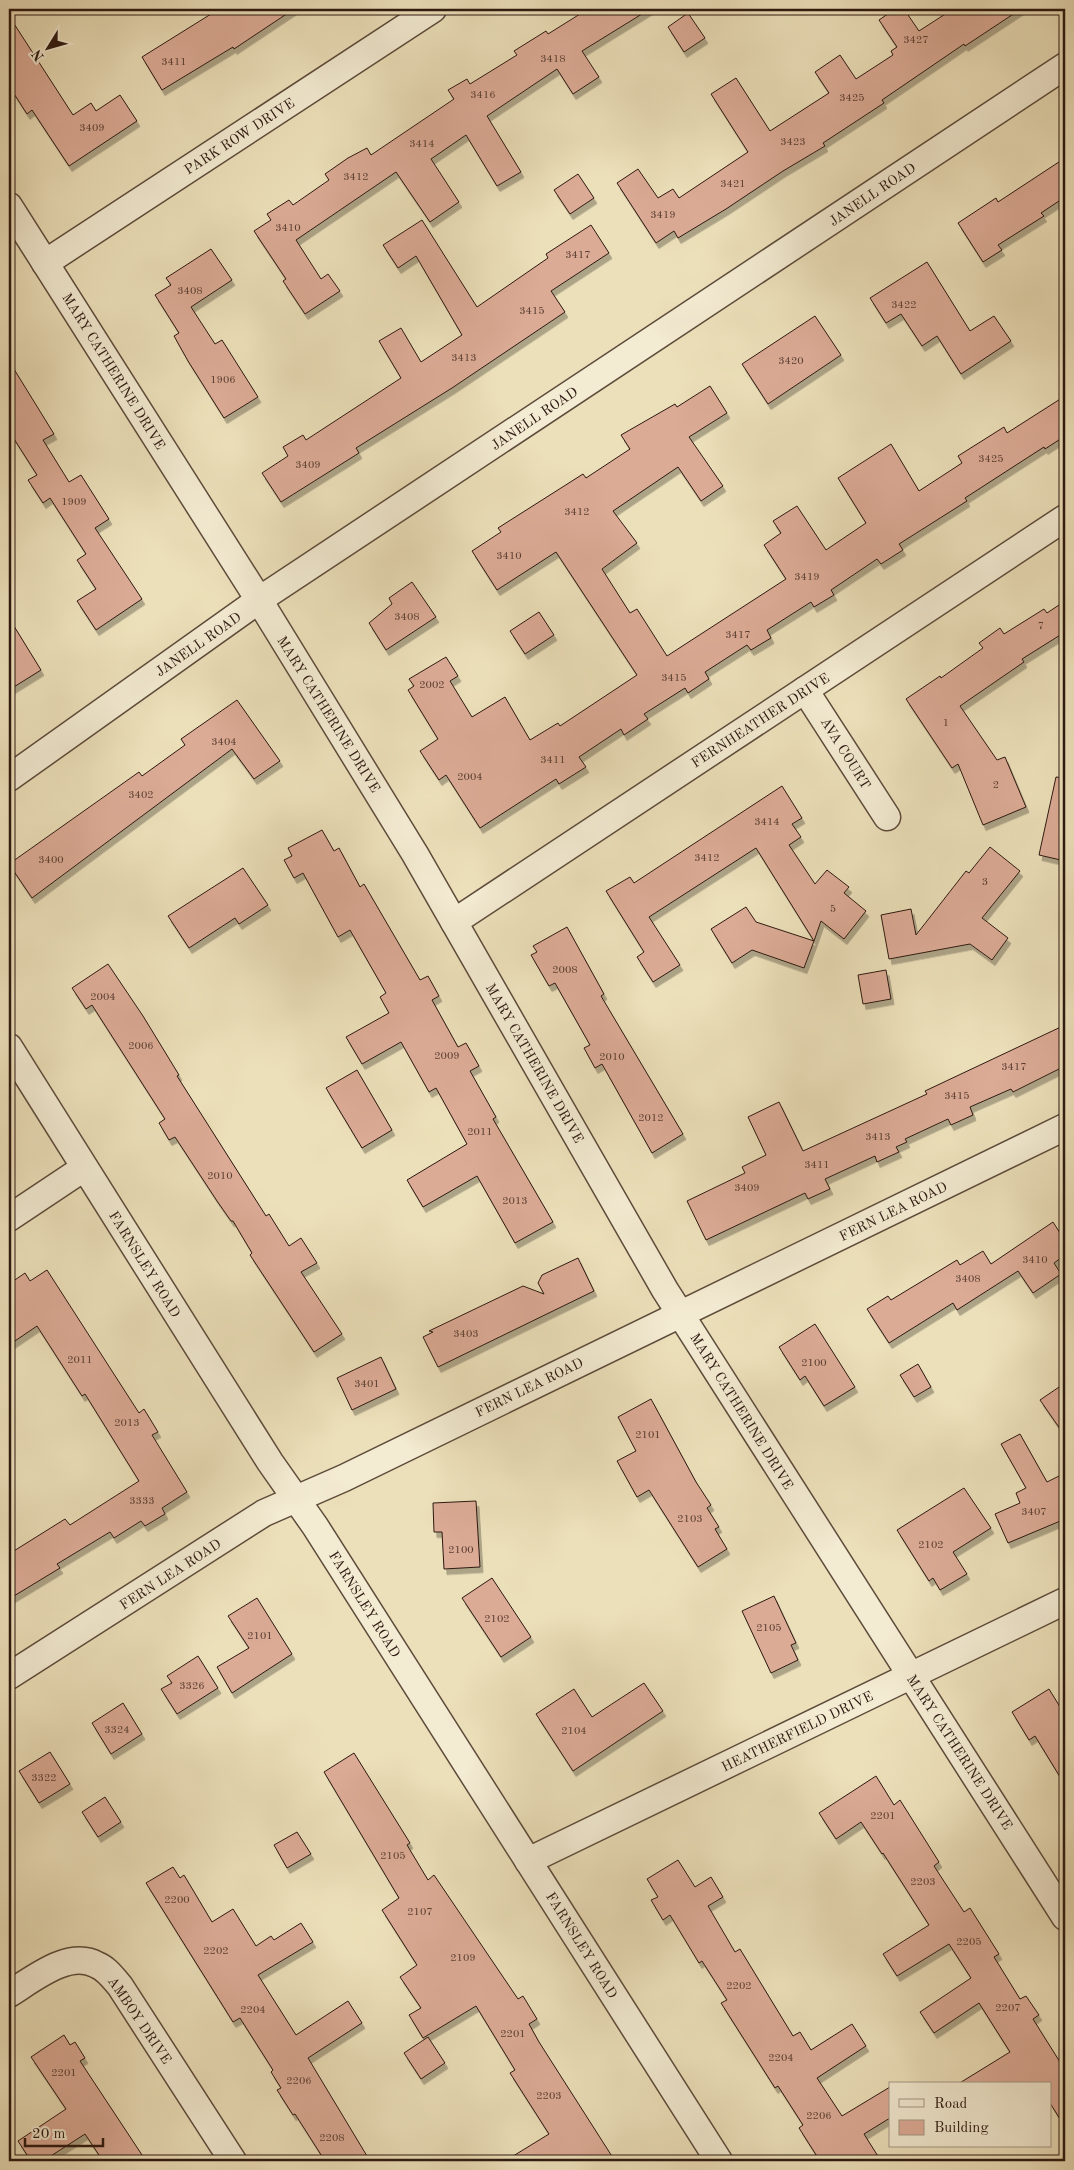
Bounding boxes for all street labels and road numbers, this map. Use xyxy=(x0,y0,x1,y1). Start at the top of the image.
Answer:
street label: PARK ROW DRIVE xyxy=(182,96,297,178)
street label: JANELL ROAD xyxy=(827,161,918,229)
street label: MARY CATHERINE DRIVE xyxy=(59,291,167,452)
street label: JANELL ROAD xyxy=(489,385,580,453)
street label: JANELL ROAD xyxy=(153,610,244,680)
street label: MARY CATHERINE DRIVE xyxy=(274,634,382,795)
street label: FERNHEATHER DRIVE xyxy=(689,671,832,771)
street label: AVA COURT xyxy=(818,715,873,792)
street label: MARY CATHERINE DRIVE xyxy=(483,981,586,1146)
street label: FERN LEA ROAD xyxy=(837,1180,950,1244)
street label: FARNSLEY ROAD xyxy=(106,1209,182,1320)
street label: MARY CATHERINE DRIVE xyxy=(687,1331,795,1492)
street label: FERN LEA ROAD xyxy=(473,1356,586,1420)
street label: FERN LEA ROAD xyxy=(117,1537,224,1613)
street label: FARNSLEY ROAD xyxy=(326,1549,402,1660)
street label: MARY CATHERINE DRIVE xyxy=(904,1673,1014,1833)
street label: HEATHERFIELD DRIVE xyxy=(719,1689,875,1775)
street label: FARNSLEY ROAD xyxy=(543,1890,619,2001)
street label: AMBOY DRIVE xyxy=(105,1974,174,2067)

